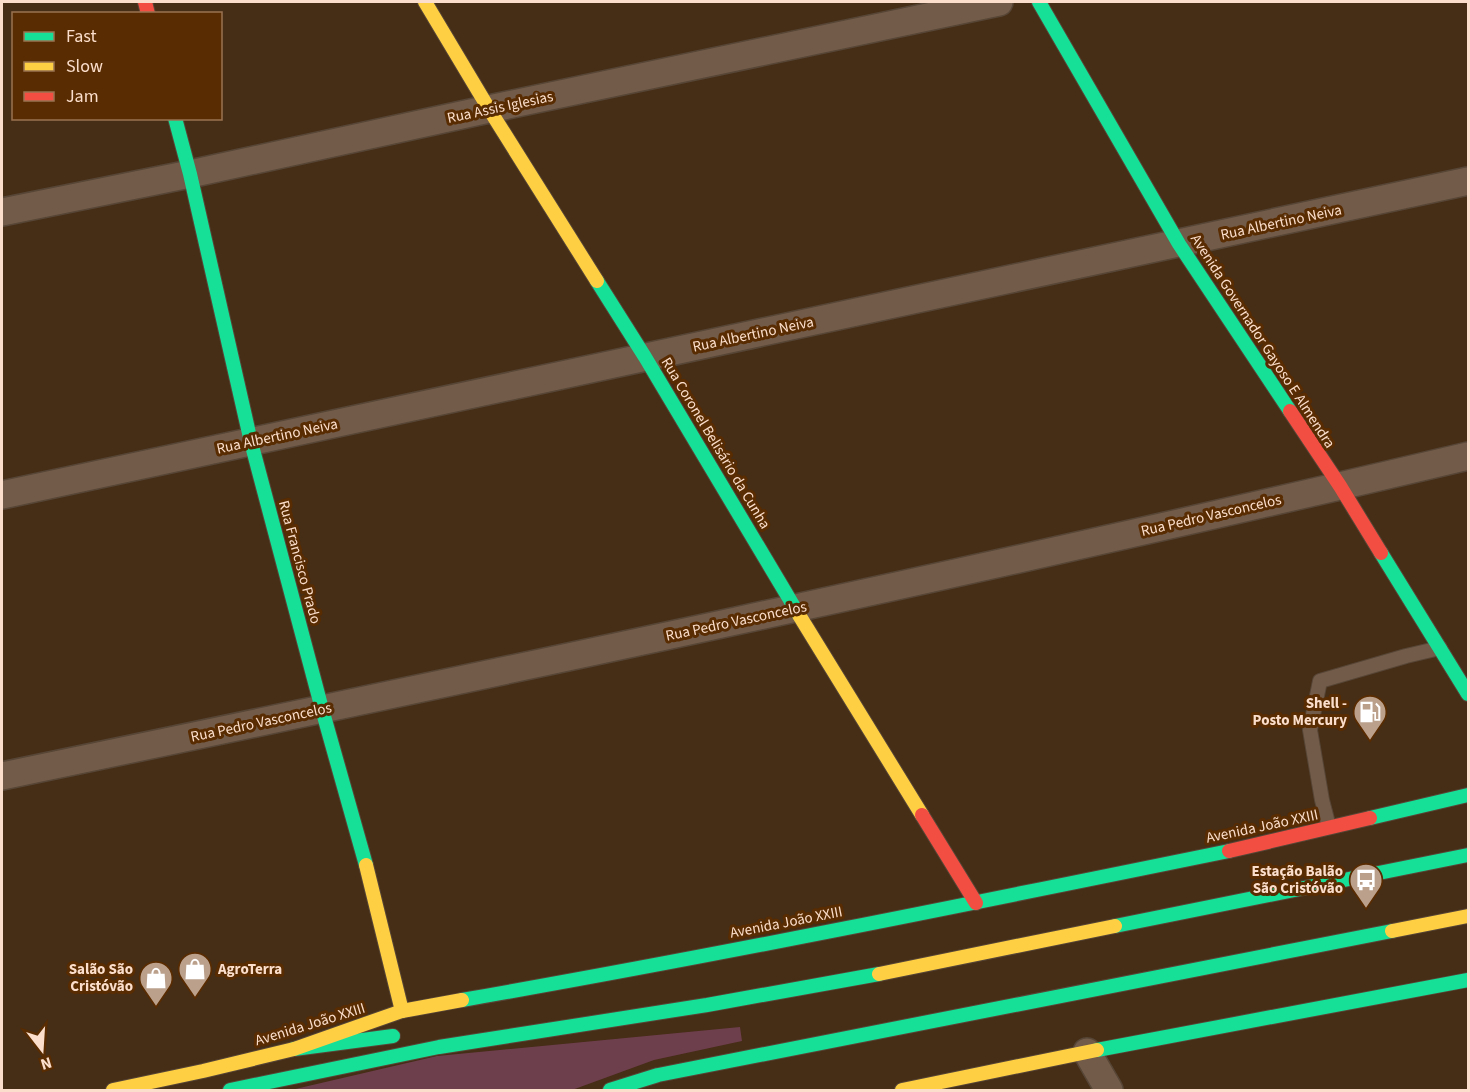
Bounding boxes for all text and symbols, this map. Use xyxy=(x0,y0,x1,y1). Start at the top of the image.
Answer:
legend xyxy=(12,12,222,120)
text: Fast xyxy=(66,24,97,49)
text: Slow xyxy=(66,54,103,79)
text: Jam xyxy=(66,84,99,109)
street label: Rua Assis Iglesias xyxy=(445,86,555,129)
street label: Rua Albertino Neiva xyxy=(1219,199,1344,246)
street label: Avenida Governador Gayoso E Almendra xyxy=(1185,230,1340,452)
street label: Rua Albertino Neiva xyxy=(691,311,816,358)
street label: Rua Coronel Belisário da Cunha xyxy=(656,354,775,533)
street label: Rua Albertino Neiva xyxy=(215,413,340,460)
street label: Rua Pedro Vasconcelos xyxy=(1139,489,1283,542)
street label: Rua Francisco Prado xyxy=(273,498,326,626)
street label: Rua Pedro Vasconcelos xyxy=(664,596,809,647)
place label: Shell - Posto Mercury xyxy=(1253,693,1347,731)
fuel station icon: Shell - Posto Mercury xyxy=(1352,694,1388,741)
street label: Rua Pedro Vasconcelos xyxy=(189,697,334,748)
street label: Avenida João XXIII xyxy=(1204,804,1320,849)
place label: Estação Balão São Cristóvão xyxy=(1252,861,1343,899)
bus stop icon: Estação Balão São Cristóvão xyxy=(1348,862,1384,909)
street label: Avenida João XXIII xyxy=(728,901,844,944)
shop icon: AgroTerra xyxy=(177,951,213,998)
place label: Salão São Cristóvão xyxy=(69,959,133,997)
place label: AgroTerra xyxy=(217,959,282,980)
shop icon: Salão São Cristóvão xyxy=(138,960,174,1007)
street label: Avenida João XXIII xyxy=(252,998,368,1051)
north arrow xyxy=(12,1020,72,1080)
text: N xyxy=(38,1051,54,1075)

